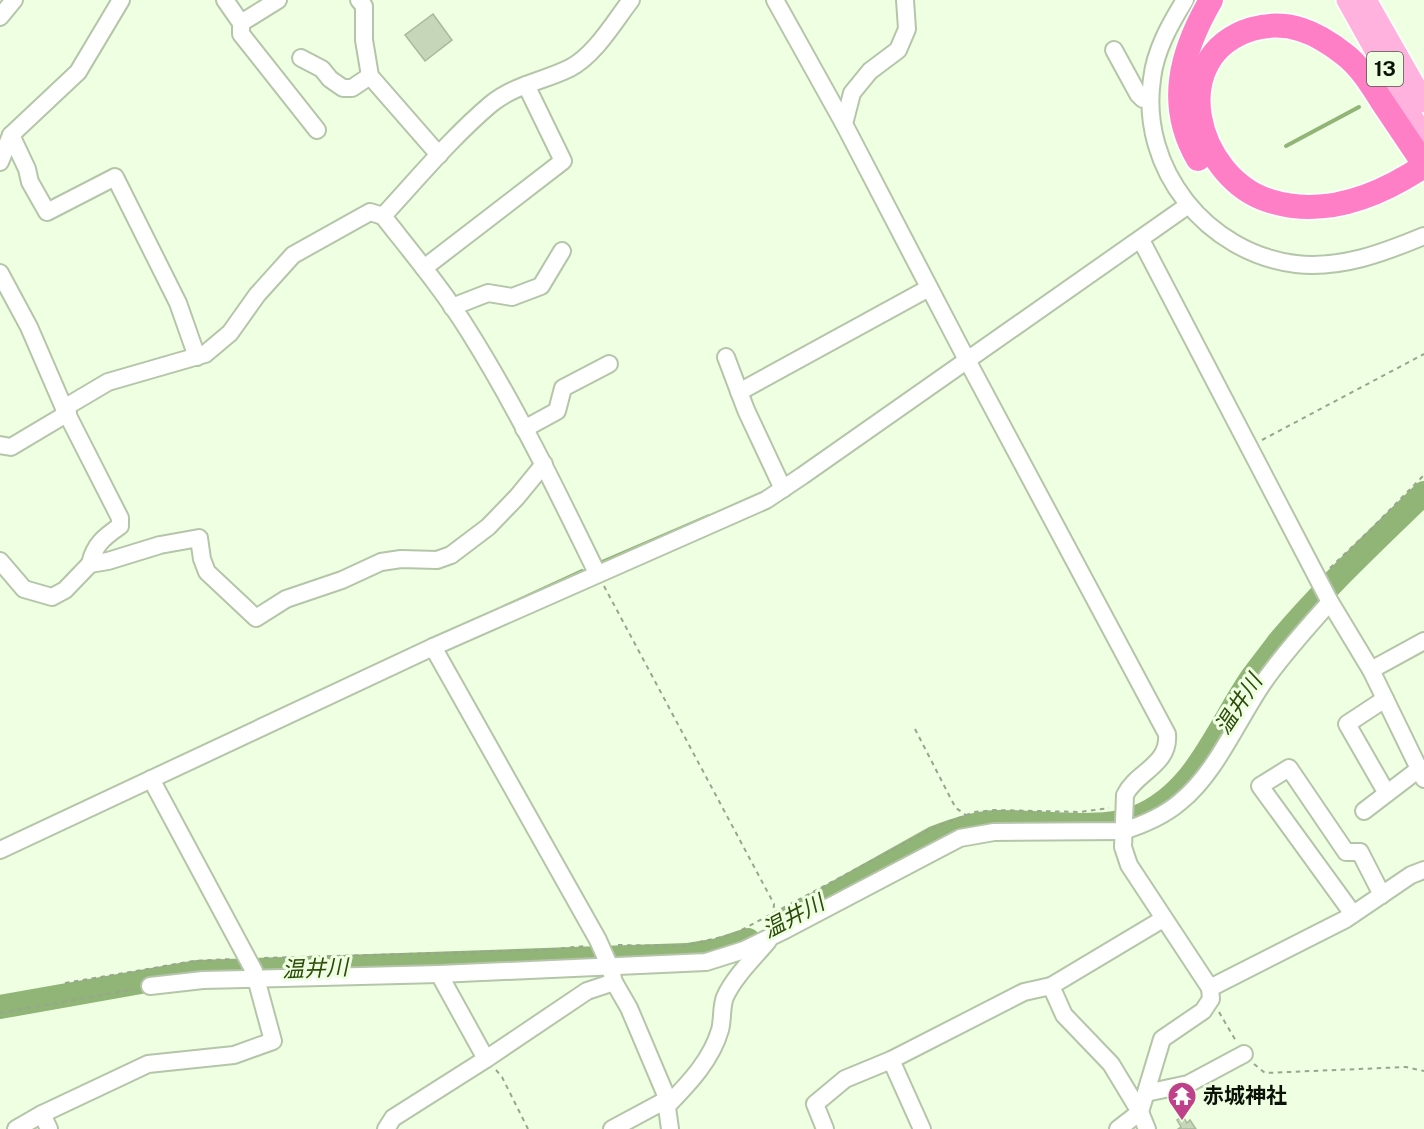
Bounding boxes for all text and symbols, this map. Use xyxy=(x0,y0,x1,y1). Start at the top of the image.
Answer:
road number: 13 xyxy=(1367,52,1403,86)
water label: 温井川 xyxy=(1209,668,1268,739)
water label: 温井川 xyxy=(758,888,830,943)
water label: 温井川 xyxy=(282,954,350,982)
temple icon: 赤城神社 xyxy=(1166,1080,1198,1122)
place label: 赤城神社 xyxy=(1203,1083,1287,1108)

